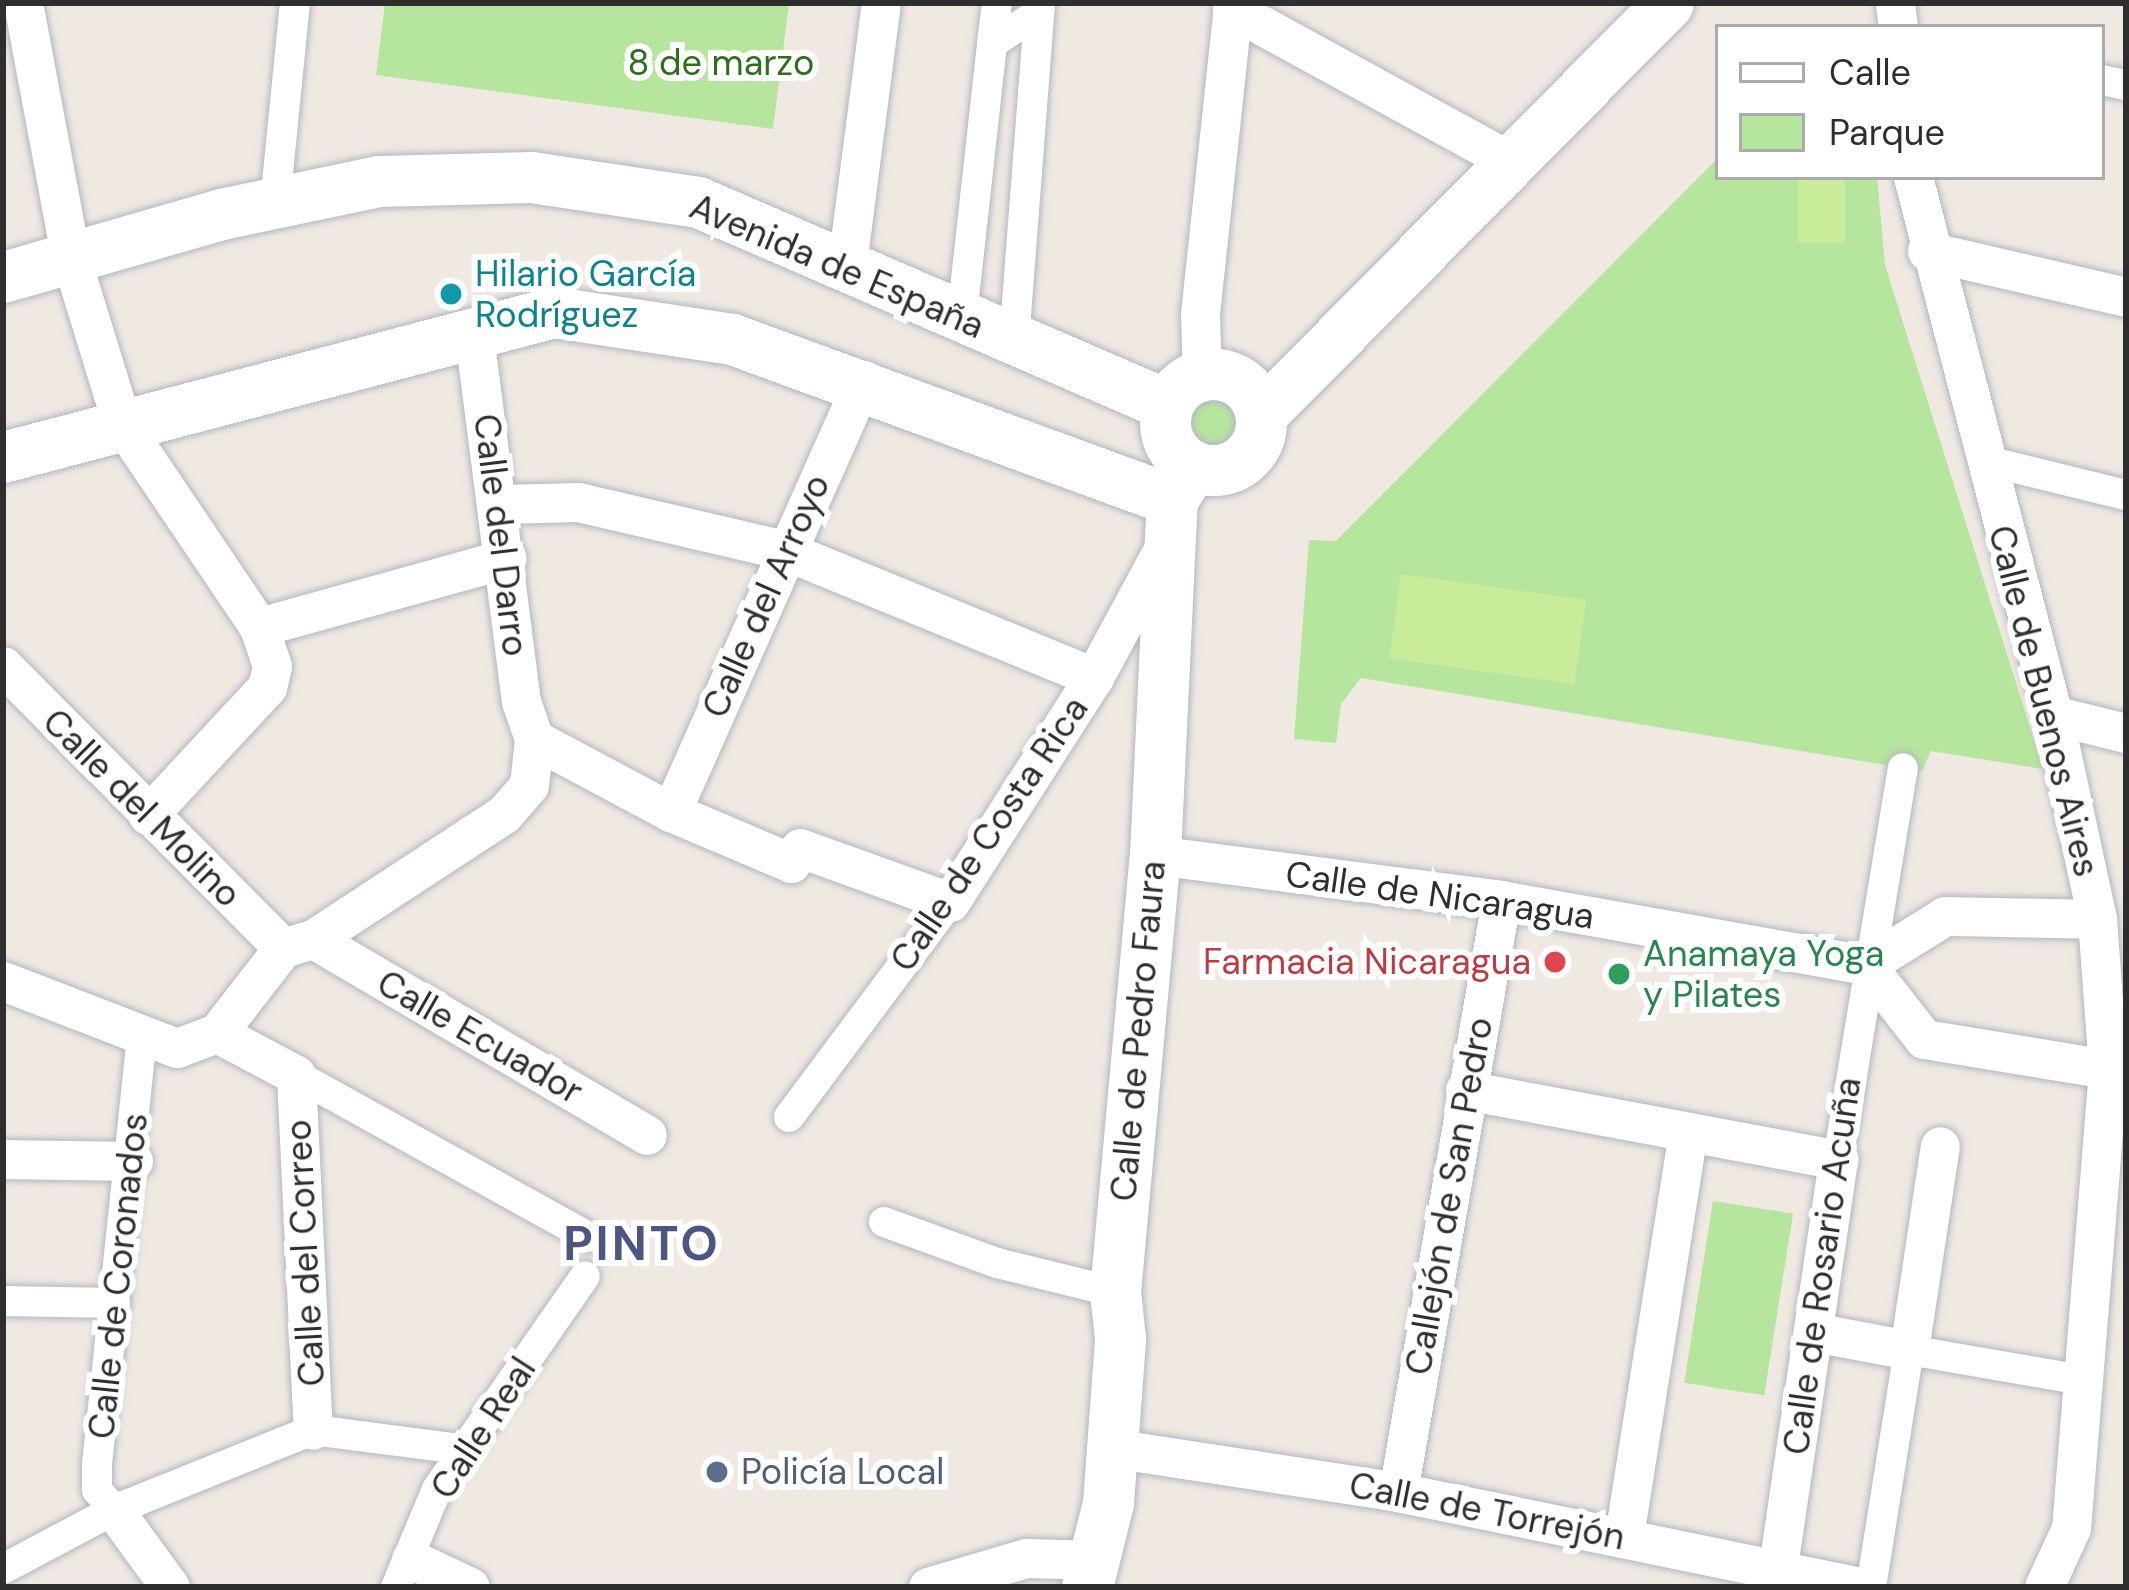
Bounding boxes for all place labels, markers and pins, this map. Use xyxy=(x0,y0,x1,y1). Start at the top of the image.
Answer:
place label: Hilario García Rodríguez xyxy=(475,251,696,336)
marker: Hilario García Rodríguez xyxy=(438,281,464,307)
place label: Anamaya Yoga y Pilates xyxy=(1643,931,1884,1016)
place label: Farmacia Nicaragua xyxy=(1203,940,1531,984)
marker: Farmacia Nicaragua xyxy=(1542,949,1568,975)
marker: Anamaya Yoga y Pilates xyxy=(1606,961,1632,987)
place label: Policía Local xyxy=(741,1450,944,1494)
marker: Policía Local xyxy=(704,1459,730,1485)

